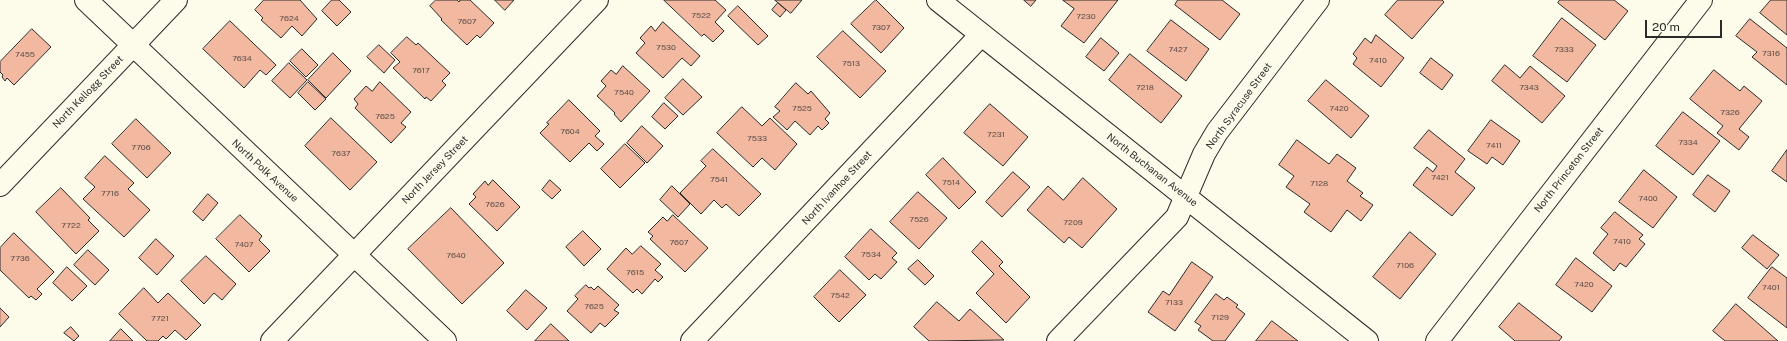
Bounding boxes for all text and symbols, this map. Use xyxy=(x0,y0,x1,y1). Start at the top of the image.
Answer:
house number: 7522 xyxy=(691,11,711,21)
house number: 7230 xyxy=(1076,12,1096,22)
scale bar xyxy=(1647,12,1724,38)
house number: 7624 xyxy=(279,14,299,24)
house number: 7607 xyxy=(457,17,477,27)
text: 20 m xyxy=(1652,20,1680,34)
house number: 7307 xyxy=(871,23,891,33)
house number: 7530 xyxy=(656,43,676,53)
house number: 7427 xyxy=(1168,45,1188,55)
house number: 7333 xyxy=(1554,45,1574,55)
house number: 7316 xyxy=(1762,49,1780,59)
house number: 7455 xyxy=(15,50,35,60)
street label: North Kellogg Street xyxy=(50,53,126,131)
house number: 7634 xyxy=(232,54,252,64)
house number: 7410 xyxy=(1369,56,1387,66)
house number: 7513 xyxy=(842,59,860,69)
street label: North Syracuse Street xyxy=(1204,60,1274,152)
house number: 7617 xyxy=(412,66,430,76)
house number: 7218 xyxy=(1136,83,1154,93)
house number: 7343 xyxy=(1519,83,1539,93)
house number: 7540 xyxy=(614,88,634,98)
house number: 7525 xyxy=(792,104,812,114)
house number: 7420 xyxy=(1329,104,1349,114)
house number: 7326 xyxy=(1720,108,1740,118)
house number: 7625 xyxy=(375,112,395,122)
street label: North Princeton Street xyxy=(1532,125,1606,215)
house number: 7604 xyxy=(560,127,580,137)
house number: 7231 xyxy=(987,130,1005,140)
street label: North Buchanan Avenue xyxy=(1104,131,1200,209)
street label: North Jersey Street xyxy=(399,133,471,207)
house number: 7533 xyxy=(747,134,767,144)
street label: North Polk Avenue xyxy=(229,137,301,205)
house number: 7334 xyxy=(1678,138,1698,148)
house number: 7411 xyxy=(1486,141,1502,151)
house number: 7706 xyxy=(131,143,151,153)
house number: 7637 xyxy=(331,149,351,159)
street label: North Ivanhoe Street xyxy=(800,149,874,227)
house number: 7421 xyxy=(1431,173,1449,183)
house number: 7541 xyxy=(710,175,728,185)
house number: 7514 xyxy=(942,178,960,188)
house number: 7128 xyxy=(1310,179,1328,189)
house number: 7716 xyxy=(101,189,119,199)
house number: 7400 xyxy=(1638,194,1658,204)
house number: 7626 xyxy=(485,200,505,210)
house number: 7526 xyxy=(909,215,929,225)
house number: 7209 xyxy=(1063,218,1083,228)
house number: 7722 xyxy=(61,221,81,231)
house number: 7410 xyxy=(1613,237,1631,247)
house number: 7607 xyxy=(669,238,689,248)
house number: 7407 xyxy=(234,240,254,250)
house number: 7534 xyxy=(861,250,881,260)
house number: 7640 xyxy=(446,251,466,261)
house number: 7736 xyxy=(10,254,30,264)
house number: 7106 xyxy=(1396,261,1414,271)
house number: 7615 xyxy=(626,268,644,278)
house number: 7420 xyxy=(1574,280,1594,290)
house number: 7401 xyxy=(1762,283,1780,293)
house number: 7542 xyxy=(830,291,850,301)
house number: 7133 xyxy=(1165,298,1183,308)
house number: 7625 xyxy=(584,302,604,312)
house number: 7129 xyxy=(1211,313,1229,323)
house number: 7721 xyxy=(151,314,169,324)

